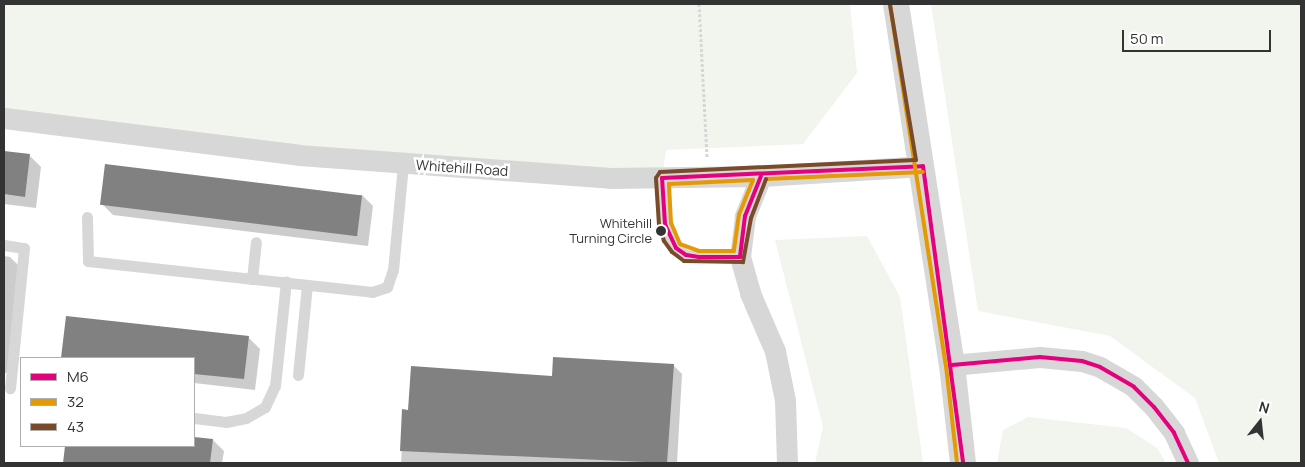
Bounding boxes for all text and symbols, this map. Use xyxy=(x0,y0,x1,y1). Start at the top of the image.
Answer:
scale bar xyxy=(1125,20,1274,52)
text: 50 m xyxy=(1130,28,1164,49)
street label: Whitehill Road xyxy=(415,156,509,180)
place label: Whitehill Turning Circle xyxy=(569,216,652,247)
marker: Whitehill Turning Circle xyxy=(656,226,666,236)
legend xyxy=(20,357,195,447)
text: M6 xyxy=(67,366,89,387)
text: 32 xyxy=(67,391,84,412)
north arrow xyxy=(1235,397,1285,447)
text: N xyxy=(1257,397,1272,418)
text: 43 xyxy=(67,416,84,437)

